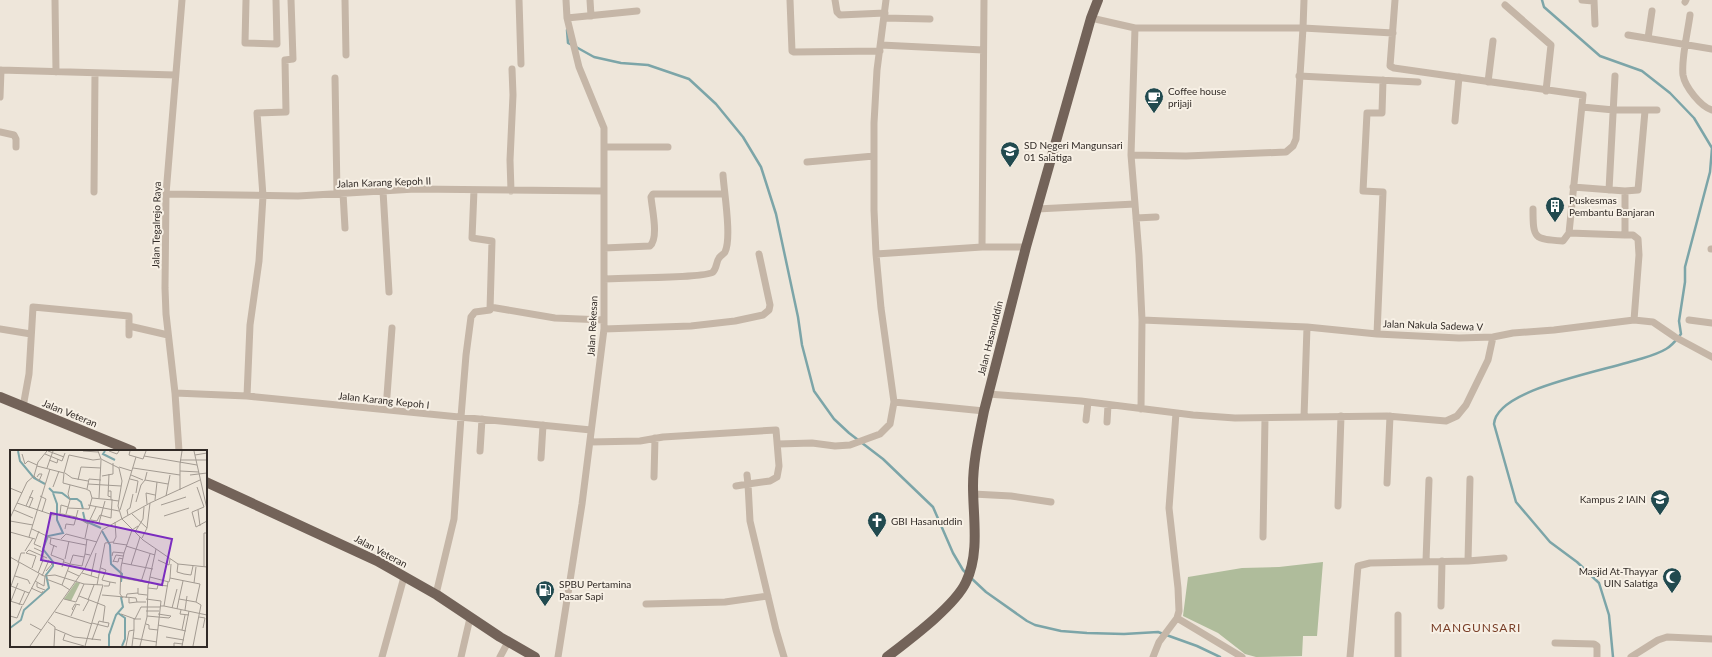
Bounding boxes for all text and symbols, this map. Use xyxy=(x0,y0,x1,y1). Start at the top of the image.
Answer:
place label: Coffee house prijaji xyxy=(1168,85,1226,109)
cafe icon: Coffee house prijaji xyxy=(1143,86,1165,114)
place label: SD Negeri Mangunsari 01 Salatiga xyxy=(1024,139,1123,163)
school or university icon: SD Negeri Mangunsari 01 Salatiga xyxy=(999,140,1021,168)
street label: Jalan Karang Kepoh II xyxy=(337,174,431,190)
street label: Jalan Tegalrejo Raya xyxy=(149,181,163,269)
place label: Puskesmas Pembantu Banjaran xyxy=(1569,194,1654,218)
building icon: Puskesmas Pembantu Banjaran xyxy=(1544,195,1566,223)
street label: Jalan Rekesan xyxy=(584,295,600,357)
street label: Jalan Hasanuddin xyxy=(975,299,1005,377)
street label: Jalan Nakula Sadewa V xyxy=(1383,317,1484,333)
street label: Jalan Karang Kepoh I xyxy=(338,389,430,411)
street label: Jalan Veteran xyxy=(41,397,99,429)
inset map xyxy=(10,450,207,647)
school or university icon: Kampus 2 IAIN xyxy=(1649,488,1671,516)
place label: Kampus 2 IAIN xyxy=(1580,493,1646,505)
church icon: GBI Hasanuddin xyxy=(866,510,888,538)
place label: GBI Hasanuddin xyxy=(891,515,962,527)
street label: Jalan Veteran xyxy=(352,532,410,570)
place label: Masjid At-Thayyar UIN Salatiga xyxy=(1579,565,1658,589)
mosque icon: Masjid At-Thayyar UIN Salatiga xyxy=(1661,566,1683,594)
place label: SPBU Pertamina Pasar Sapi xyxy=(559,578,631,602)
fuel station icon: SPBU Pertamina Pasar Sapi xyxy=(534,579,556,607)
district label: MANGUNSARI xyxy=(1431,620,1521,635)

